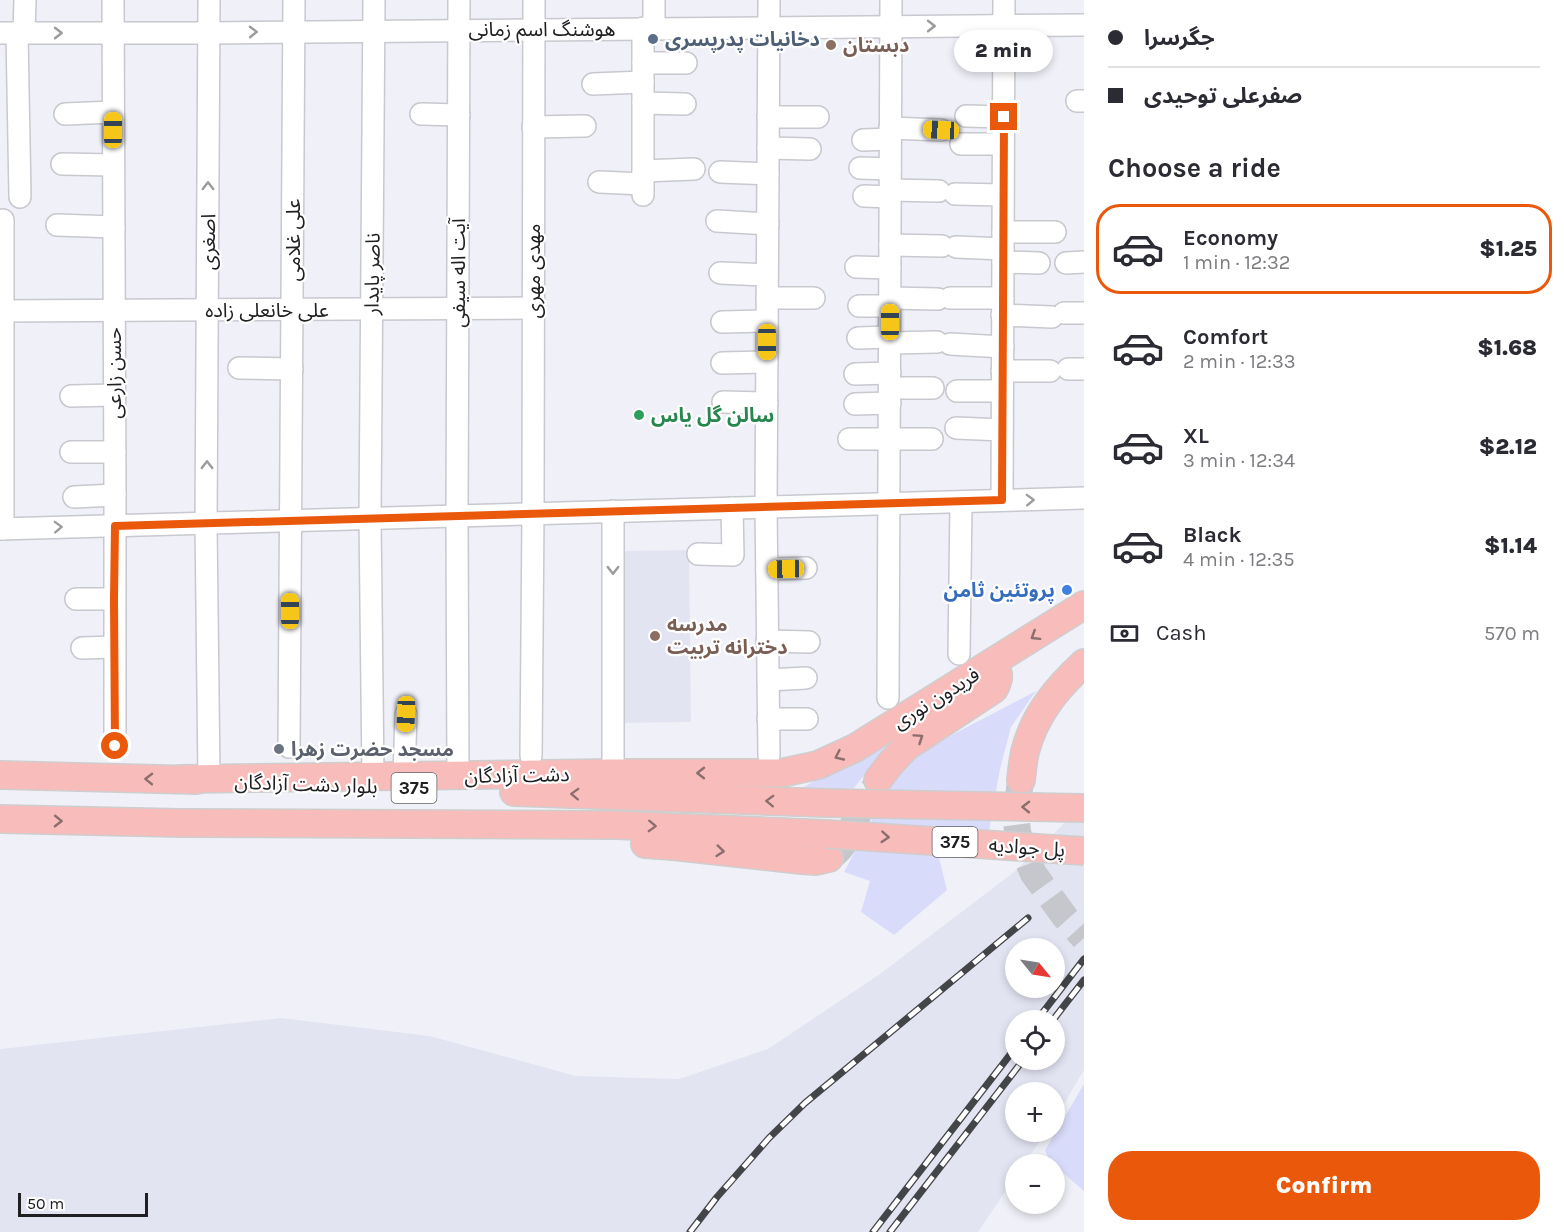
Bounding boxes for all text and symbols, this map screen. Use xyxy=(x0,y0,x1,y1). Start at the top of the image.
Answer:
street label: هوشنگ اسم زمانی xyxy=(468,18,616,44)
one-way arrow xyxy=(927,20,936,32)
one-way arrow xyxy=(249,25,258,38)
text: جگرسرا xyxy=(1144,25,1215,51)
one-way arrow xyxy=(54,27,63,39)
place label: دخانیات پدرپسری xyxy=(665,28,820,53)
callout: 2 min xyxy=(954,30,1054,72)
marker: دخانیات پدرپسری xyxy=(646,32,660,46)
place label: دبستان xyxy=(843,34,909,57)
marker: دبستان xyxy=(824,38,838,52)
text: 2 min xyxy=(975,39,1032,62)
text: صفرعلی توحیدی xyxy=(1144,83,1302,109)
route end xyxy=(990,103,1017,130)
car xyxy=(104,112,122,148)
car xyxy=(923,120,959,140)
text: Choose a ride xyxy=(1108,152,1281,184)
one-way arrow xyxy=(202,181,214,190)
street label: علی غلامی xyxy=(282,199,305,281)
street label: اصغری xyxy=(197,214,220,270)
street label: آیت اله سیفی xyxy=(447,217,470,328)
icon: car xyxy=(1111,222,1165,276)
street label: مهدی مهری xyxy=(522,224,545,319)
text: Economy xyxy=(1183,225,1278,251)
street label: ناصر پایدار xyxy=(360,233,386,316)
text: $1.25 xyxy=(1479,236,1537,262)
text: 1 min · 12:32 xyxy=(1183,251,1290,274)
street label: علی خانعلی زاده xyxy=(205,299,329,322)
car xyxy=(881,304,899,340)
icon: car xyxy=(1111,321,1165,375)
car xyxy=(758,324,776,360)
text: Comfort xyxy=(1183,324,1268,350)
street label: حسن زارعی xyxy=(103,327,126,419)
text: $1.68 xyxy=(1477,335,1537,361)
text: 2 min · 12:33 xyxy=(1183,350,1296,373)
place label: سالن گل یاس xyxy=(651,404,774,427)
marker: سالن گل یاس xyxy=(632,408,646,422)
icon: car xyxy=(1111,420,1165,474)
text: XL xyxy=(1183,423,1209,449)
text: $2.12 xyxy=(1479,434,1537,460)
text: 3 min · 12:34 xyxy=(1183,449,1295,472)
one-way arrow xyxy=(201,460,213,469)
one-way arrow xyxy=(1026,493,1035,506)
icon: car xyxy=(1111,519,1165,573)
one-way arrow xyxy=(54,521,63,534)
text: Black xyxy=(1183,522,1242,548)
text: $1.14 xyxy=(1484,533,1537,559)
text: 4 min · 12:35 xyxy=(1183,548,1295,571)
car xyxy=(768,560,804,578)
one-way arrow xyxy=(607,565,619,574)
place label: پروتئین ثامن xyxy=(943,579,1055,604)
marker: پروتئین ثامن xyxy=(1060,583,1074,597)
car xyxy=(281,593,299,629)
place label: مدرسه دخترانه تربیت xyxy=(667,613,788,659)
icon: cash xyxy=(1108,617,1141,650)
text: Cash xyxy=(1156,620,1206,646)
text: 570 m xyxy=(1484,622,1540,645)
marker: مدرسه دخترانه تربیت xyxy=(648,629,662,643)
one-way arrow xyxy=(1030,629,1041,640)
street label: فریدون نوری xyxy=(889,663,984,734)
car xyxy=(396,696,416,732)
route start xyxy=(101,732,128,759)
one-way arrow xyxy=(912,734,923,745)
place label: مسجد حضرت زهرا xyxy=(291,738,454,761)
marker: مسجد حضرت زهرا xyxy=(272,742,286,756)
one-way arrow xyxy=(834,748,845,760)
street label: دشت آزادگان xyxy=(464,763,570,788)
one-way arrow xyxy=(697,767,706,779)
street label: بلوار دشت آزادگان xyxy=(234,771,378,798)
one-way arrow xyxy=(145,772,154,785)
road number: 375 xyxy=(392,773,436,803)
one-way arrow xyxy=(570,788,579,801)
one-way arrow xyxy=(765,795,774,807)
one-way arrow xyxy=(1021,801,1030,813)
one-way arrow xyxy=(54,814,63,827)
one-way arrow xyxy=(648,820,657,833)
road number: 375 xyxy=(932,827,978,857)
one-way arrow xyxy=(880,831,889,844)
street label: پل جوادیه xyxy=(988,833,1066,863)
one-way arrow xyxy=(716,844,725,857)
north arrow xyxy=(1005,938,1065,998)
map controls xyxy=(1005,938,1065,1214)
button: locate xyxy=(1005,1010,1065,1070)
button: + xyxy=(1005,1082,1065,1142)
button: Confirm xyxy=(1108,1151,1540,1220)
button: − xyxy=(1005,1154,1065,1214)
scale bar xyxy=(18,1190,148,1218)
text: 50 m xyxy=(27,1194,64,1213)

